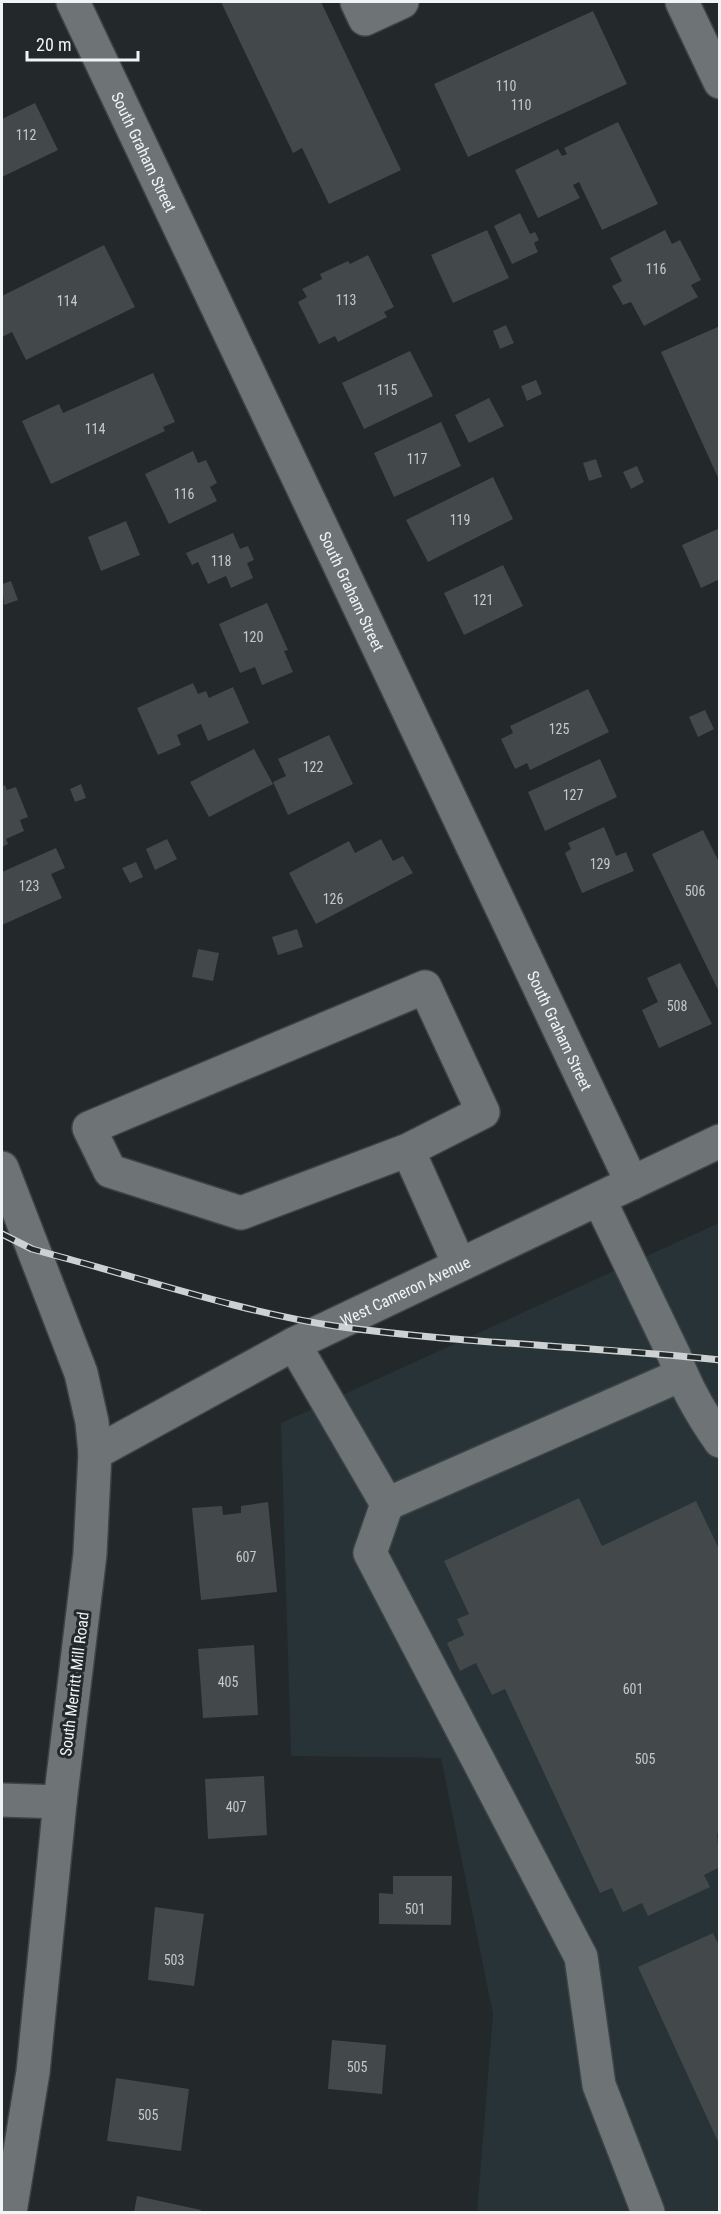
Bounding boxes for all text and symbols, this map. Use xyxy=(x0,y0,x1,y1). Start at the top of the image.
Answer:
scale bar xyxy=(27,24,138,62)
text: 20 m xyxy=(36,34,71,55)
house number: 110 xyxy=(496,78,516,94)
street label: South Graham Street xyxy=(107,89,180,216)
house number: 110 xyxy=(511,97,531,113)
house number: 112 xyxy=(16,127,36,143)
house number: 116 xyxy=(646,261,666,277)
house number: 113 xyxy=(336,292,356,308)
house number: 114 xyxy=(57,293,77,309)
house number: 115 xyxy=(377,382,397,398)
house number: 114 xyxy=(85,421,105,437)
house number: 117 xyxy=(407,451,427,467)
house number: 116 xyxy=(174,486,194,502)
house number: 119 xyxy=(450,512,470,528)
street label: South Graham Street xyxy=(315,528,388,655)
house number: 118 xyxy=(211,553,231,569)
house number: 121 xyxy=(473,592,493,608)
house number: 120 xyxy=(243,629,263,645)
house number: 125 xyxy=(549,721,569,737)
house number: 122 xyxy=(303,759,323,775)
house number: 127 xyxy=(563,787,583,803)
house number: 129 xyxy=(590,856,610,872)
house number: 123 xyxy=(19,878,39,894)
house number: 506 xyxy=(685,883,705,899)
house number: 126 xyxy=(323,891,343,907)
street label: South Graham Street xyxy=(523,968,596,1094)
house number: 508 xyxy=(667,998,687,1014)
street label: West Cameron Avenue xyxy=(337,1252,473,1331)
house number: 607 xyxy=(236,1549,256,1565)
street label: South Merritt Mill Road xyxy=(56,1611,93,1757)
house number: 405 xyxy=(218,1674,238,1690)
house number: 601 xyxy=(623,1681,643,1697)
house number: 505 xyxy=(635,1751,655,1767)
house number: 407 xyxy=(226,1799,246,1815)
house number: 501 xyxy=(405,1901,425,1917)
house number: 503 xyxy=(164,1952,184,1968)
house number: 505 xyxy=(347,2059,367,2075)
house number: 505 xyxy=(138,2107,158,2123)

